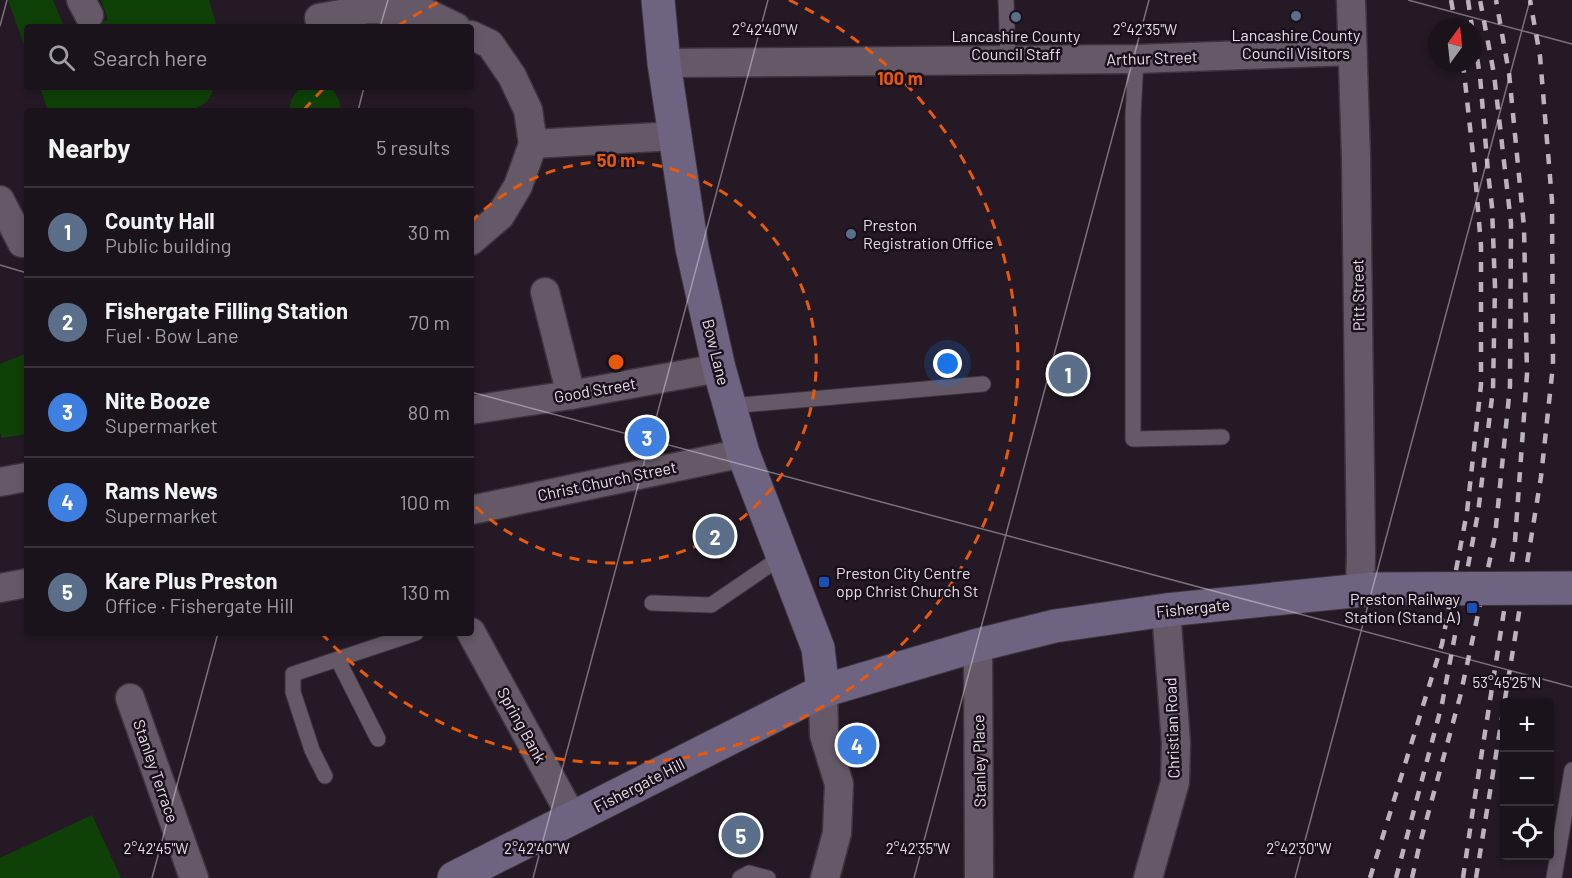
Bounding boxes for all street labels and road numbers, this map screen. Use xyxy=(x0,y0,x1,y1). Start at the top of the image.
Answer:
street label: Arthur Street xyxy=(1106,46,1198,69)
street label: Pitt Street xyxy=(1347,259,1368,331)
street label: Bow Lane xyxy=(699,317,734,387)
street label: Good Street xyxy=(552,373,637,406)
street label: Christ Church Street xyxy=(536,457,678,505)
street label: Fishergate xyxy=(1155,594,1231,621)
street label: Christian Road xyxy=(1160,677,1183,779)
street label: Spring Bank xyxy=(494,684,551,766)
street label: Stanley Place xyxy=(968,715,989,808)
street label: Stanley Terrace xyxy=(130,717,183,825)
street label: Fishergate Hill xyxy=(590,754,687,816)

